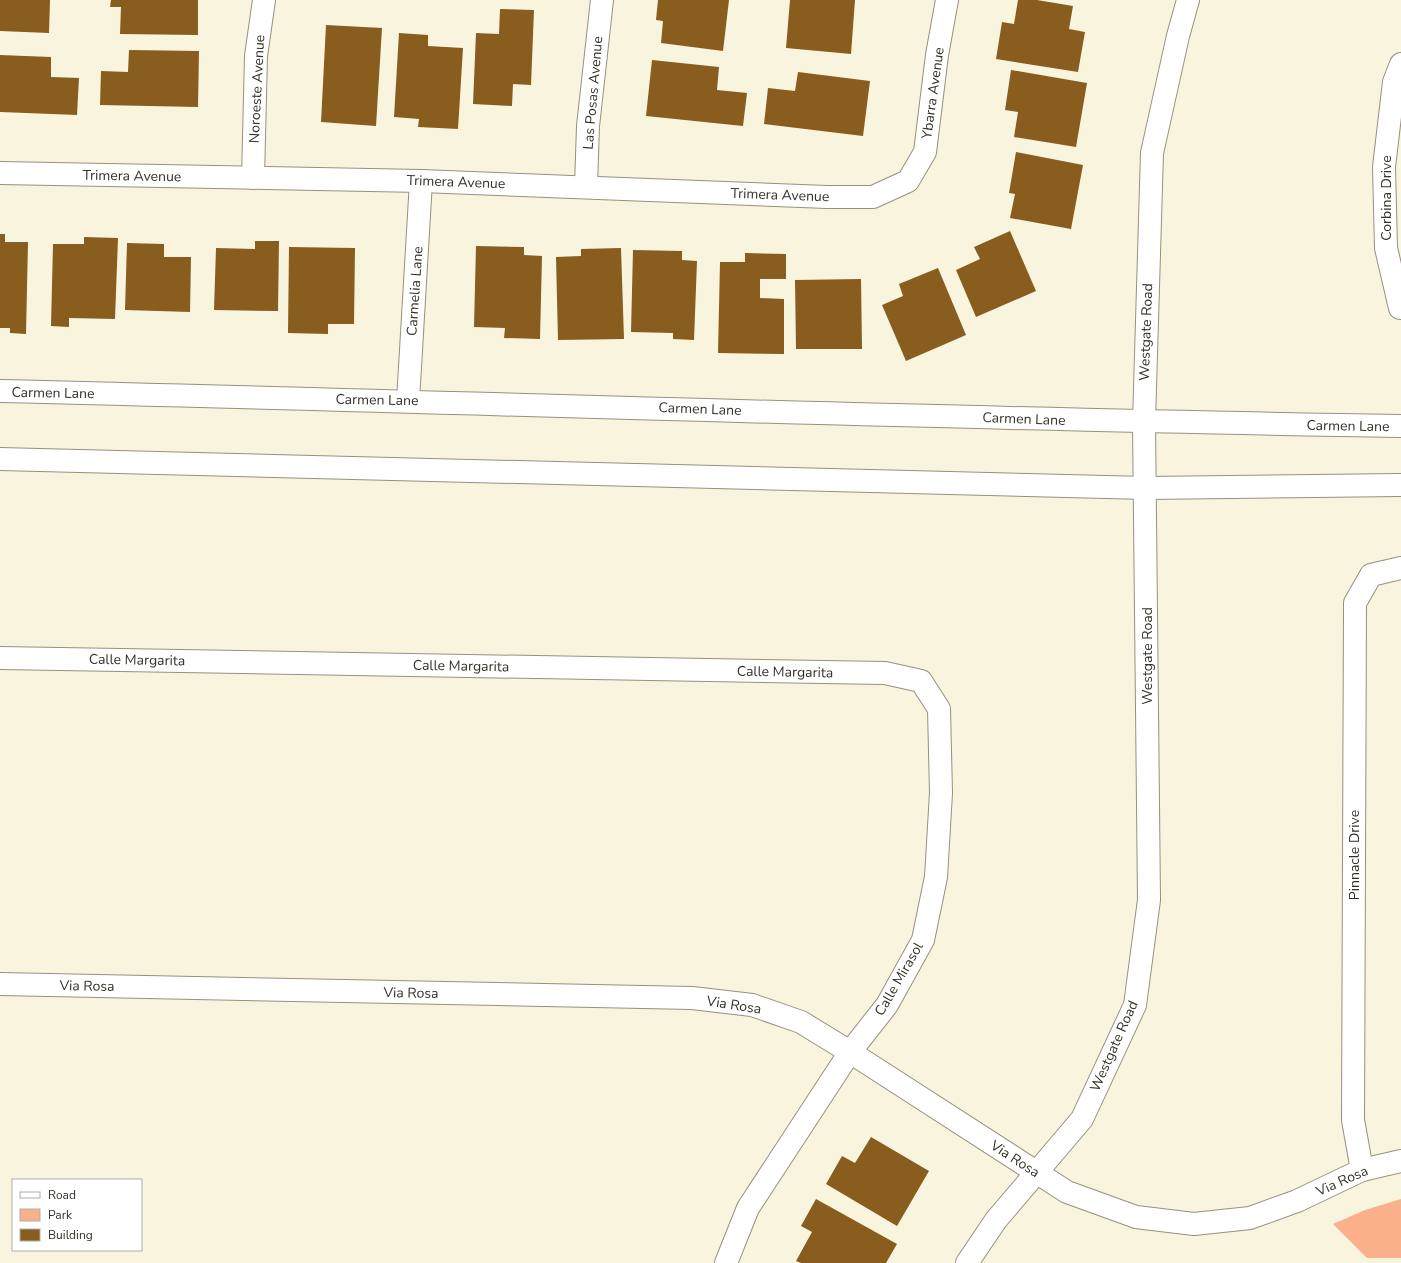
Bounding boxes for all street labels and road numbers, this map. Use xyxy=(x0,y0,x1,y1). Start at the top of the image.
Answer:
street label: Noroeste Avenue xyxy=(245,34,269,144)
street label: Las Posas Avenue xyxy=(579,35,607,151)
street label: Ybarra Avenue xyxy=(917,46,949,141)
street label: Corbina Drive xyxy=(1377,155,1396,241)
street label: Trimera Avenue xyxy=(83,166,181,186)
street label: Trimera Avenue xyxy=(406,171,506,193)
street label: Trimera Avenue xyxy=(730,184,830,206)
street label: Carmelia Lane xyxy=(402,246,428,336)
street label: Westgate Road xyxy=(1135,283,1157,381)
street label: Carmen Lane xyxy=(11,383,95,403)
street label: Carmen Lane xyxy=(335,390,419,410)
street label: Carmen Lane xyxy=(658,398,742,420)
street label: Carmen Lane xyxy=(982,408,1066,430)
street label: Carmen Lane xyxy=(1306,416,1390,436)
street label: Westgate Road xyxy=(1138,607,1157,705)
street label: Calle Margarita xyxy=(89,650,185,670)
street label: Calle Margarita xyxy=(413,656,509,676)
street label: Calle Margarita xyxy=(737,662,833,682)
street label: Pinnacle Drive xyxy=(1345,810,1364,900)
street label: Calle Mirasol xyxy=(870,938,928,1019)
street label: Via Rosa xyxy=(58,976,115,996)
street label: Via Rosa xyxy=(382,983,439,1003)
street label: Via Rosa xyxy=(704,991,763,1019)
street label: Westgate Road xyxy=(1085,998,1143,1094)
street label: Via Rosa xyxy=(986,1135,1043,1182)
street label: Via Rosa xyxy=(1312,1161,1371,1201)

